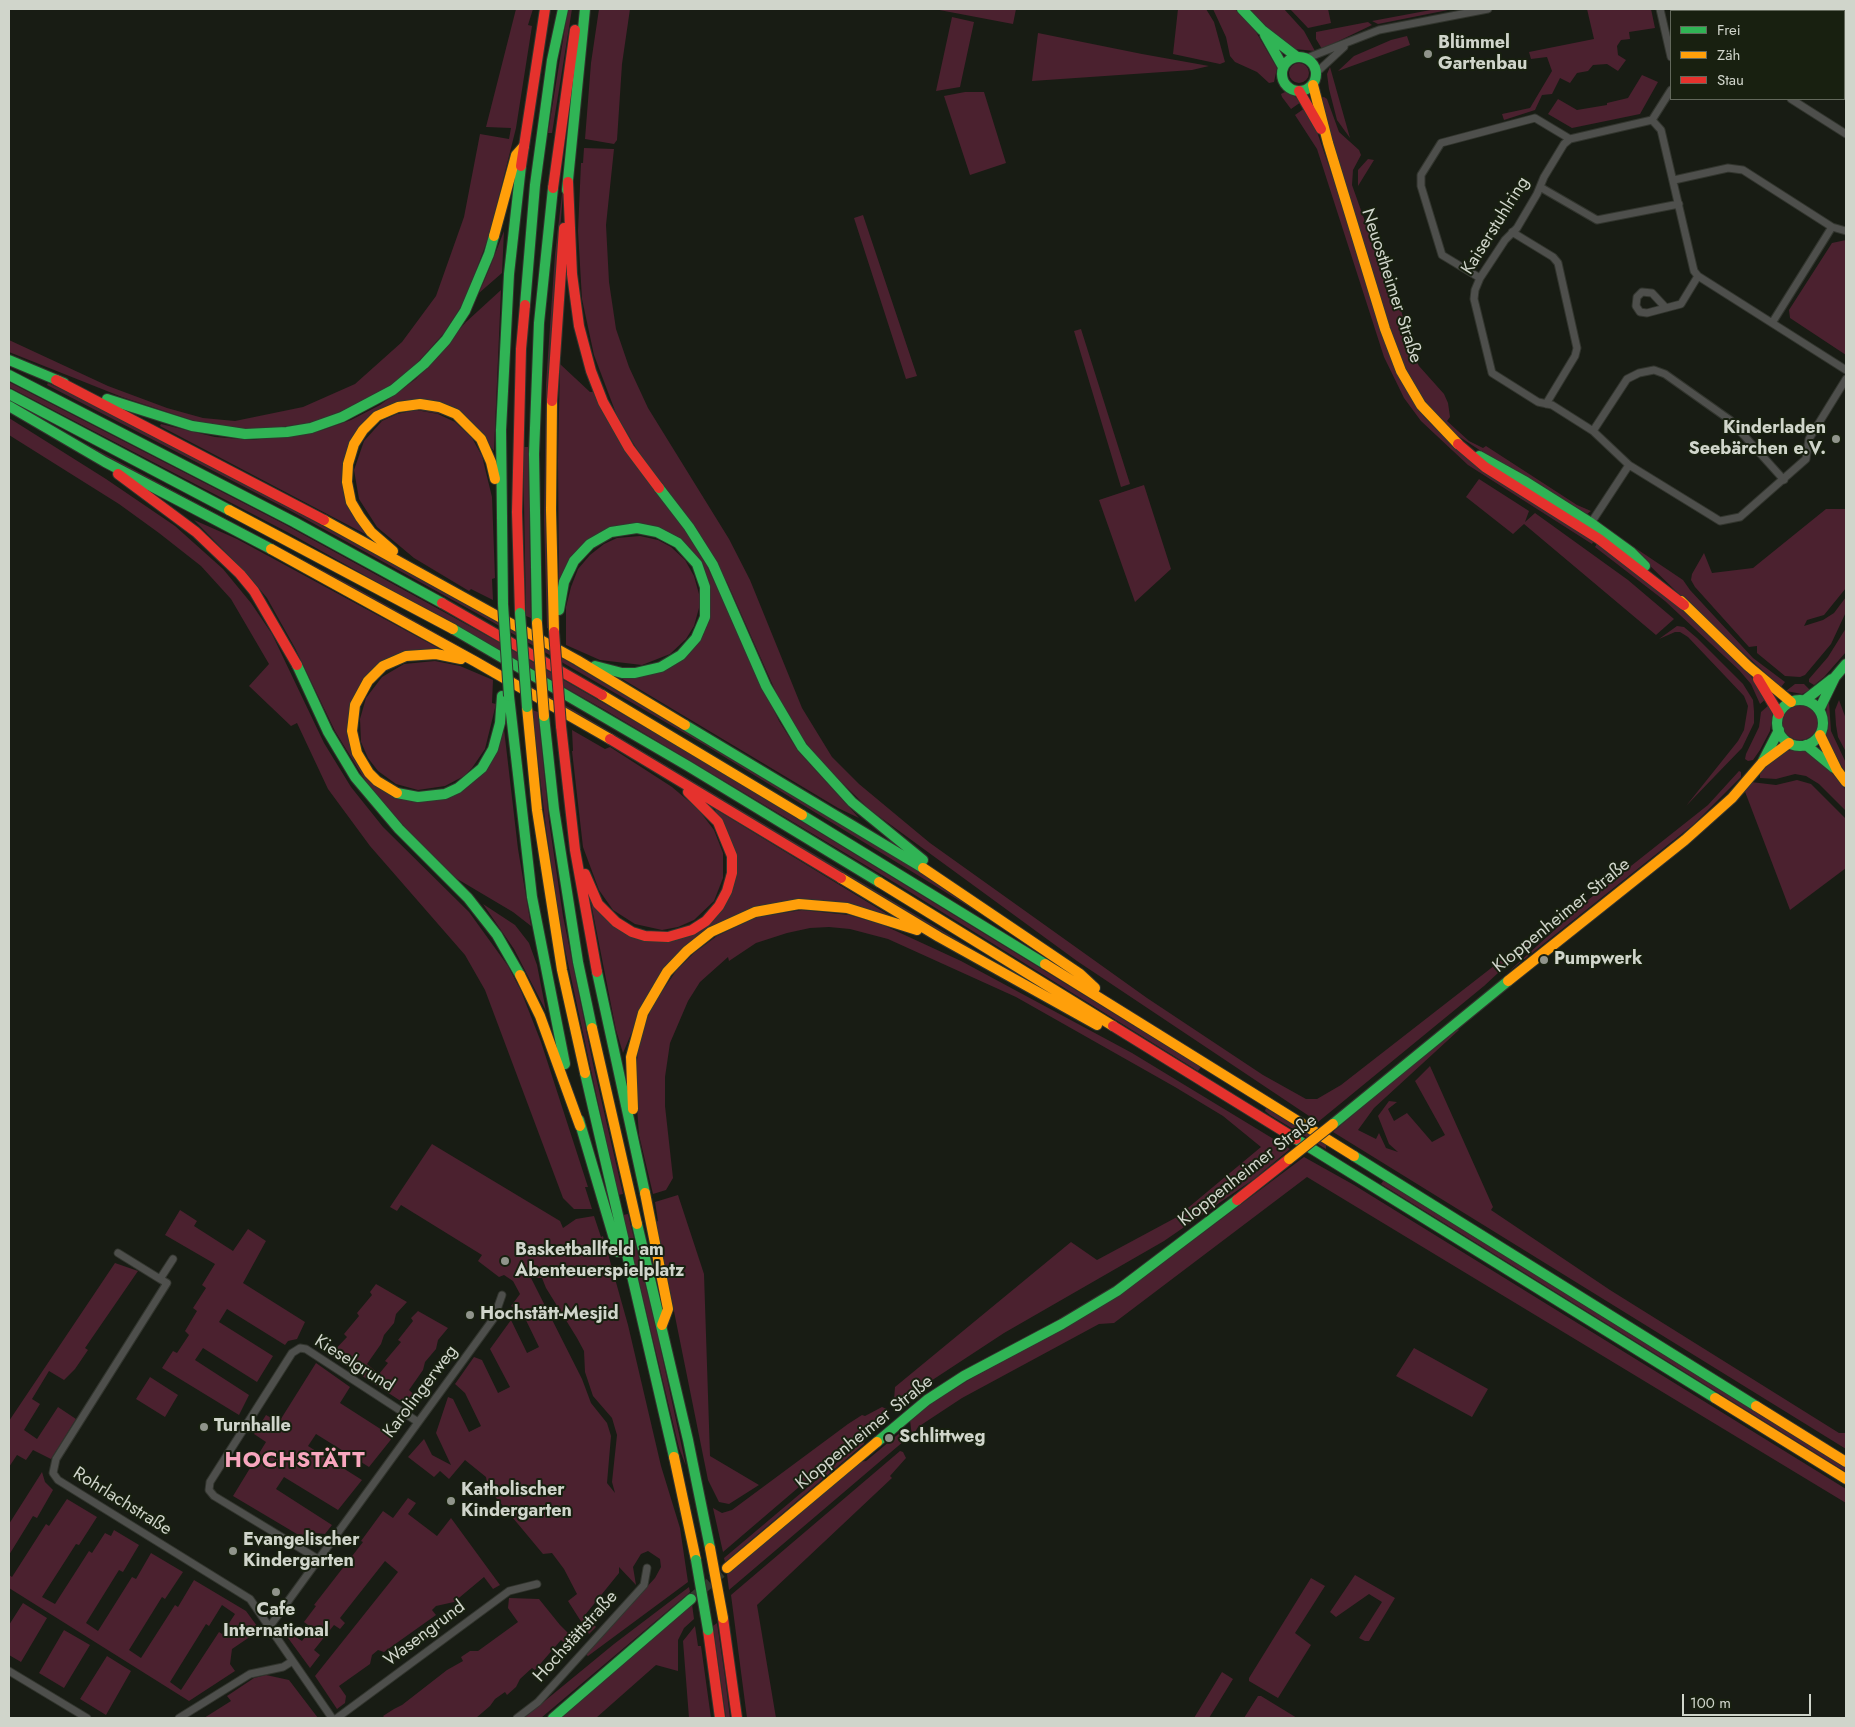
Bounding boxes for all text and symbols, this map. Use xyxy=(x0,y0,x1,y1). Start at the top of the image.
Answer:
legend xyxy=(1670,10,1845,100)
text: Frei xyxy=(1717,19,1741,41)
place label: Blümmel Gartenbau xyxy=(1438,33,1527,76)
text: Zäh xyxy=(1717,44,1740,66)
marker: Blümmel Gartenbau xyxy=(1422,48,1434,60)
text: Stau xyxy=(1717,69,1744,91)
street label: Kaiserstuhlring xyxy=(1457,173,1535,279)
street label: Neuostheimer Straße xyxy=(1356,206,1426,366)
place label: Kinderladen Seebärchen e.V. xyxy=(1688,418,1826,460)
marker: Kinderladen Seebärchen e.V. xyxy=(1830,433,1842,445)
street label: Kloppenheimer Straße xyxy=(1489,854,1635,978)
place label: Pumpwerk xyxy=(1554,949,1642,971)
marker: Pumpwerk xyxy=(1538,954,1550,966)
street label: Kloppenheimer Straße xyxy=(1174,1110,1322,1232)
place label: Basketballfeld am Abenteuerspielplatz xyxy=(515,1240,684,1282)
marker: Basketballfeld am Abenteuerspielplatz xyxy=(499,1255,511,1267)
place label: Hochstätt-Mesjid xyxy=(480,1304,619,1326)
marker: Hochstätt-Mesjid xyxy=(464,1309,476,1321)
street label: Kieselgrund xyxy=(310,1331,398,1397)
street label: Karolingerweg xyxy=(379,1341,463,1443)
street label: Kloppenheimer Straße xyxy=(792,1371,938,1495)
place label: Turnhalle xyxy=(214,1416,291,1438)
marker: Turnhalle xyxy=(198,1421,210,1433)
place label: Schlittweg xyxy=(899,1427,985,1449)
marker: Schlittweg xyxy=(883,1432,895,1444)
district label: HOCHSTÄTT xyxy=(223,1449,367,1475)
street label: Rohrlachstraße xyxy=(69,1463,175,1541)
place label: Katholischer Kindergarten xyxy=(461,1480,572,1522)
marker: Katholischer Kindergarten xyxy=(445,1495,457,1507)
place label: Evangelischer Kindergarten xyxy=(243,1530,360,1572)
marker: Evangelischer Kindergarten xyxy=(227,1545,239,1557)
marker: Cafe International xyxy=(270,1586,282,1598)
street label: Hochstättstraße xyxy=(529,1587,623,1687)
street label: Wasengrund xyxy=(380,1596,470,1672)
place label: Cafe International xyxy=(223,1600,329,1642)
scale bar xyxy=(1685,1684,1814,1716)
text: 100 m xyxy=(1690,1692,1731,1714)

